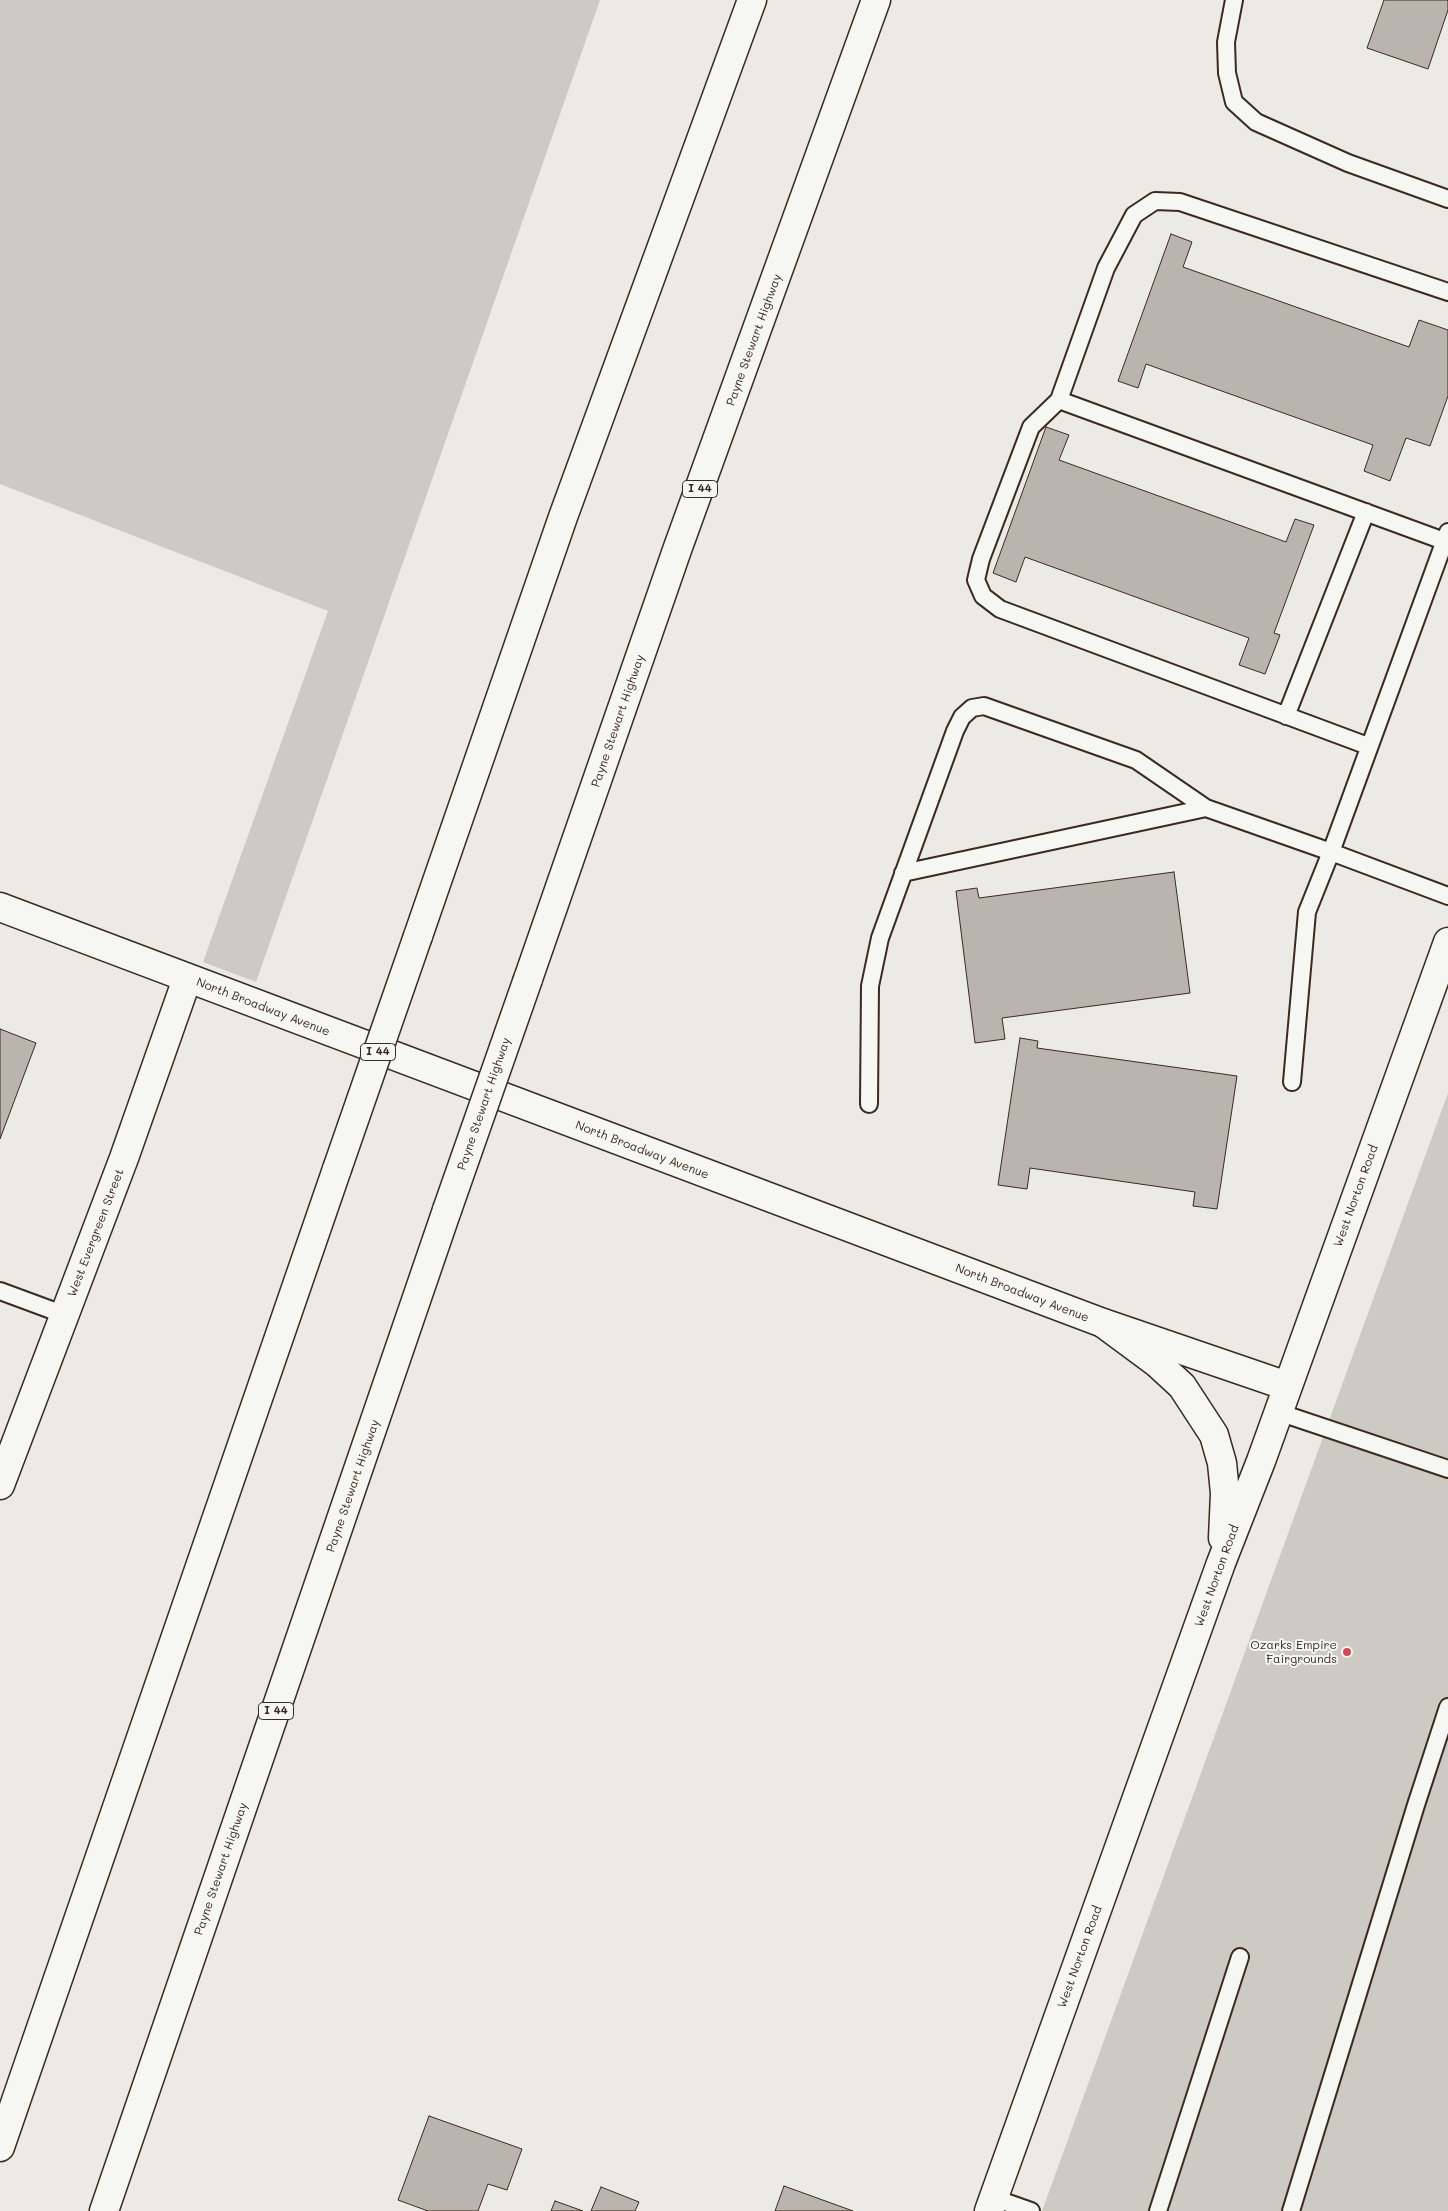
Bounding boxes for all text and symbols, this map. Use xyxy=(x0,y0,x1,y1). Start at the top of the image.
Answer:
street label: Payne Stewart Highway xyxy=(723,272,785,408)
road number: I 44 xyxy=(682,480,718,498)
street label: Payne Stewart Highway xyxy=(589,653,647,789)
street label: North Broadway Avenue xyxy=(194,975,332,1039)
street label: Payne Stewart Highway xyxy=(455,1036,513,1172)
road number: I 44 xyxy=(360,1044,396,1060)
street label: North Broadway Avenue xyxy=(573,1118,711,1182)
street label: West Norton Road xyxy=(1331,1143,1381,1249)
street label: West Evergreen Street xyxy=(65,1167,127,1299)
street label: North Broadway Avenue xyxy=(953,1261,1091,1325)
street label: Payne Stewart Highway xyxy=(324,1418,382,1554)
street label: West Norton Road xyxy=(1192,1523,1242,1629)
place label: Ozarks Empire Fairgrounds xyxy=(1250,1638,1337,1666)
marker: Ozarks Empire Fairgrounds xyxy=(1341,1646,1353,1658)
road number: I 44 xyxy=(258,1702,294,1720)
street label: Payne Stewart Highway xyxy=(192,1801,250,1937)
street label: West Norton Road xyxy=(1055,1904,1105,2010)

